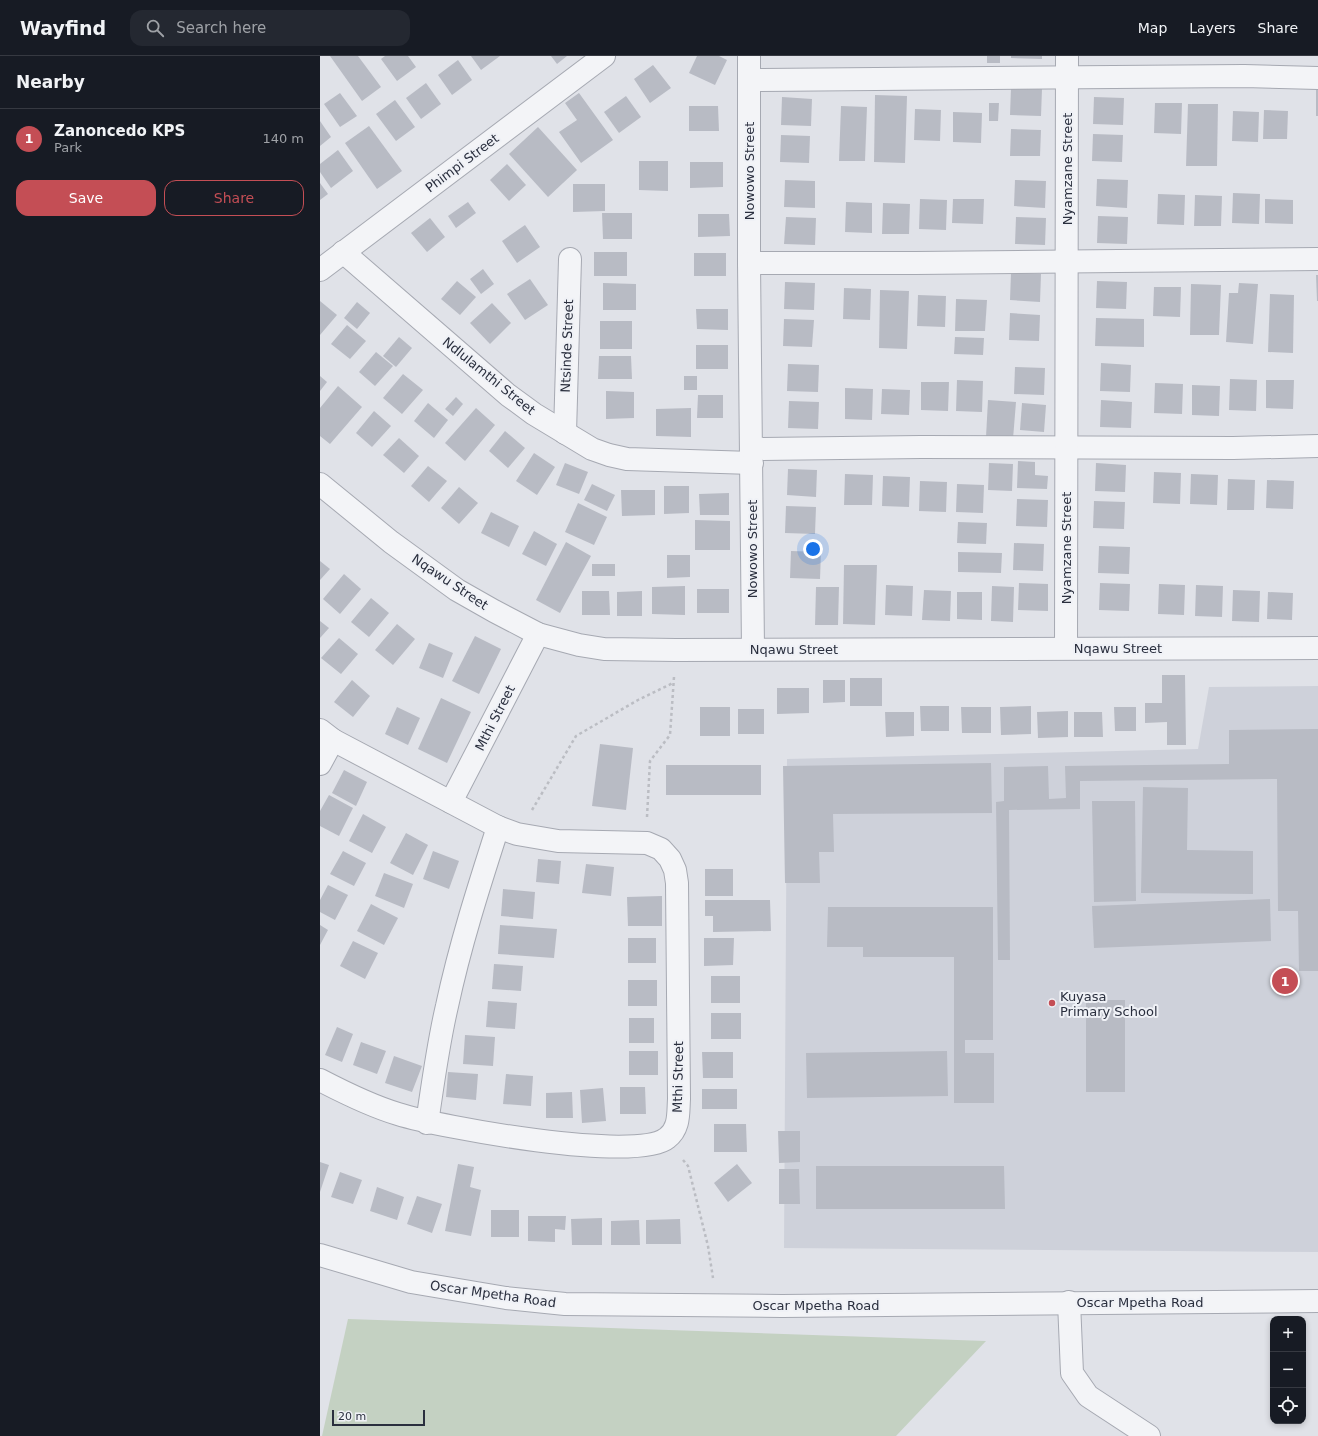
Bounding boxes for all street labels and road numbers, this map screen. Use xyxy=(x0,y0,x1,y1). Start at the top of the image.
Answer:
street label: Nyamzane Street xyxy=(1060,113,1075,225)
street label: Nowowo Street xyxy=(742,122,757,220)
street label: Phimpi Street xyxy=(422,131,502,195)
street label: Ntsinde Street xyxy=(558,299,576,393)
street label: Ndlulamthi Street xyxy=(440,334,538,418)
street label: Nyamzane Street xyxy=(1059,492,1074,604)
street label: Nowowo Street xyxy=(745,500,760,598)
street label: Nqawu Street xyxy=(409,551,491,613)
street label: Nqawu Street xyxy=(1074,641,1162,656)
street label: Nqawu Street xyxy=(750,642,838,657)
street label: Mthi Street xyxy=(472,683,518,753)
street label: Mthi Street xyxy=(670,1041,686,1113)
street label: Oscar Mpetha Road xyxy=(429,1278,557,1310)
street label: Oscar Mpetha Road xyxy=(1076,1295,1204,1310)
street label: Oscar Mpetha Road xyxy=(752,1298,880,1313)

